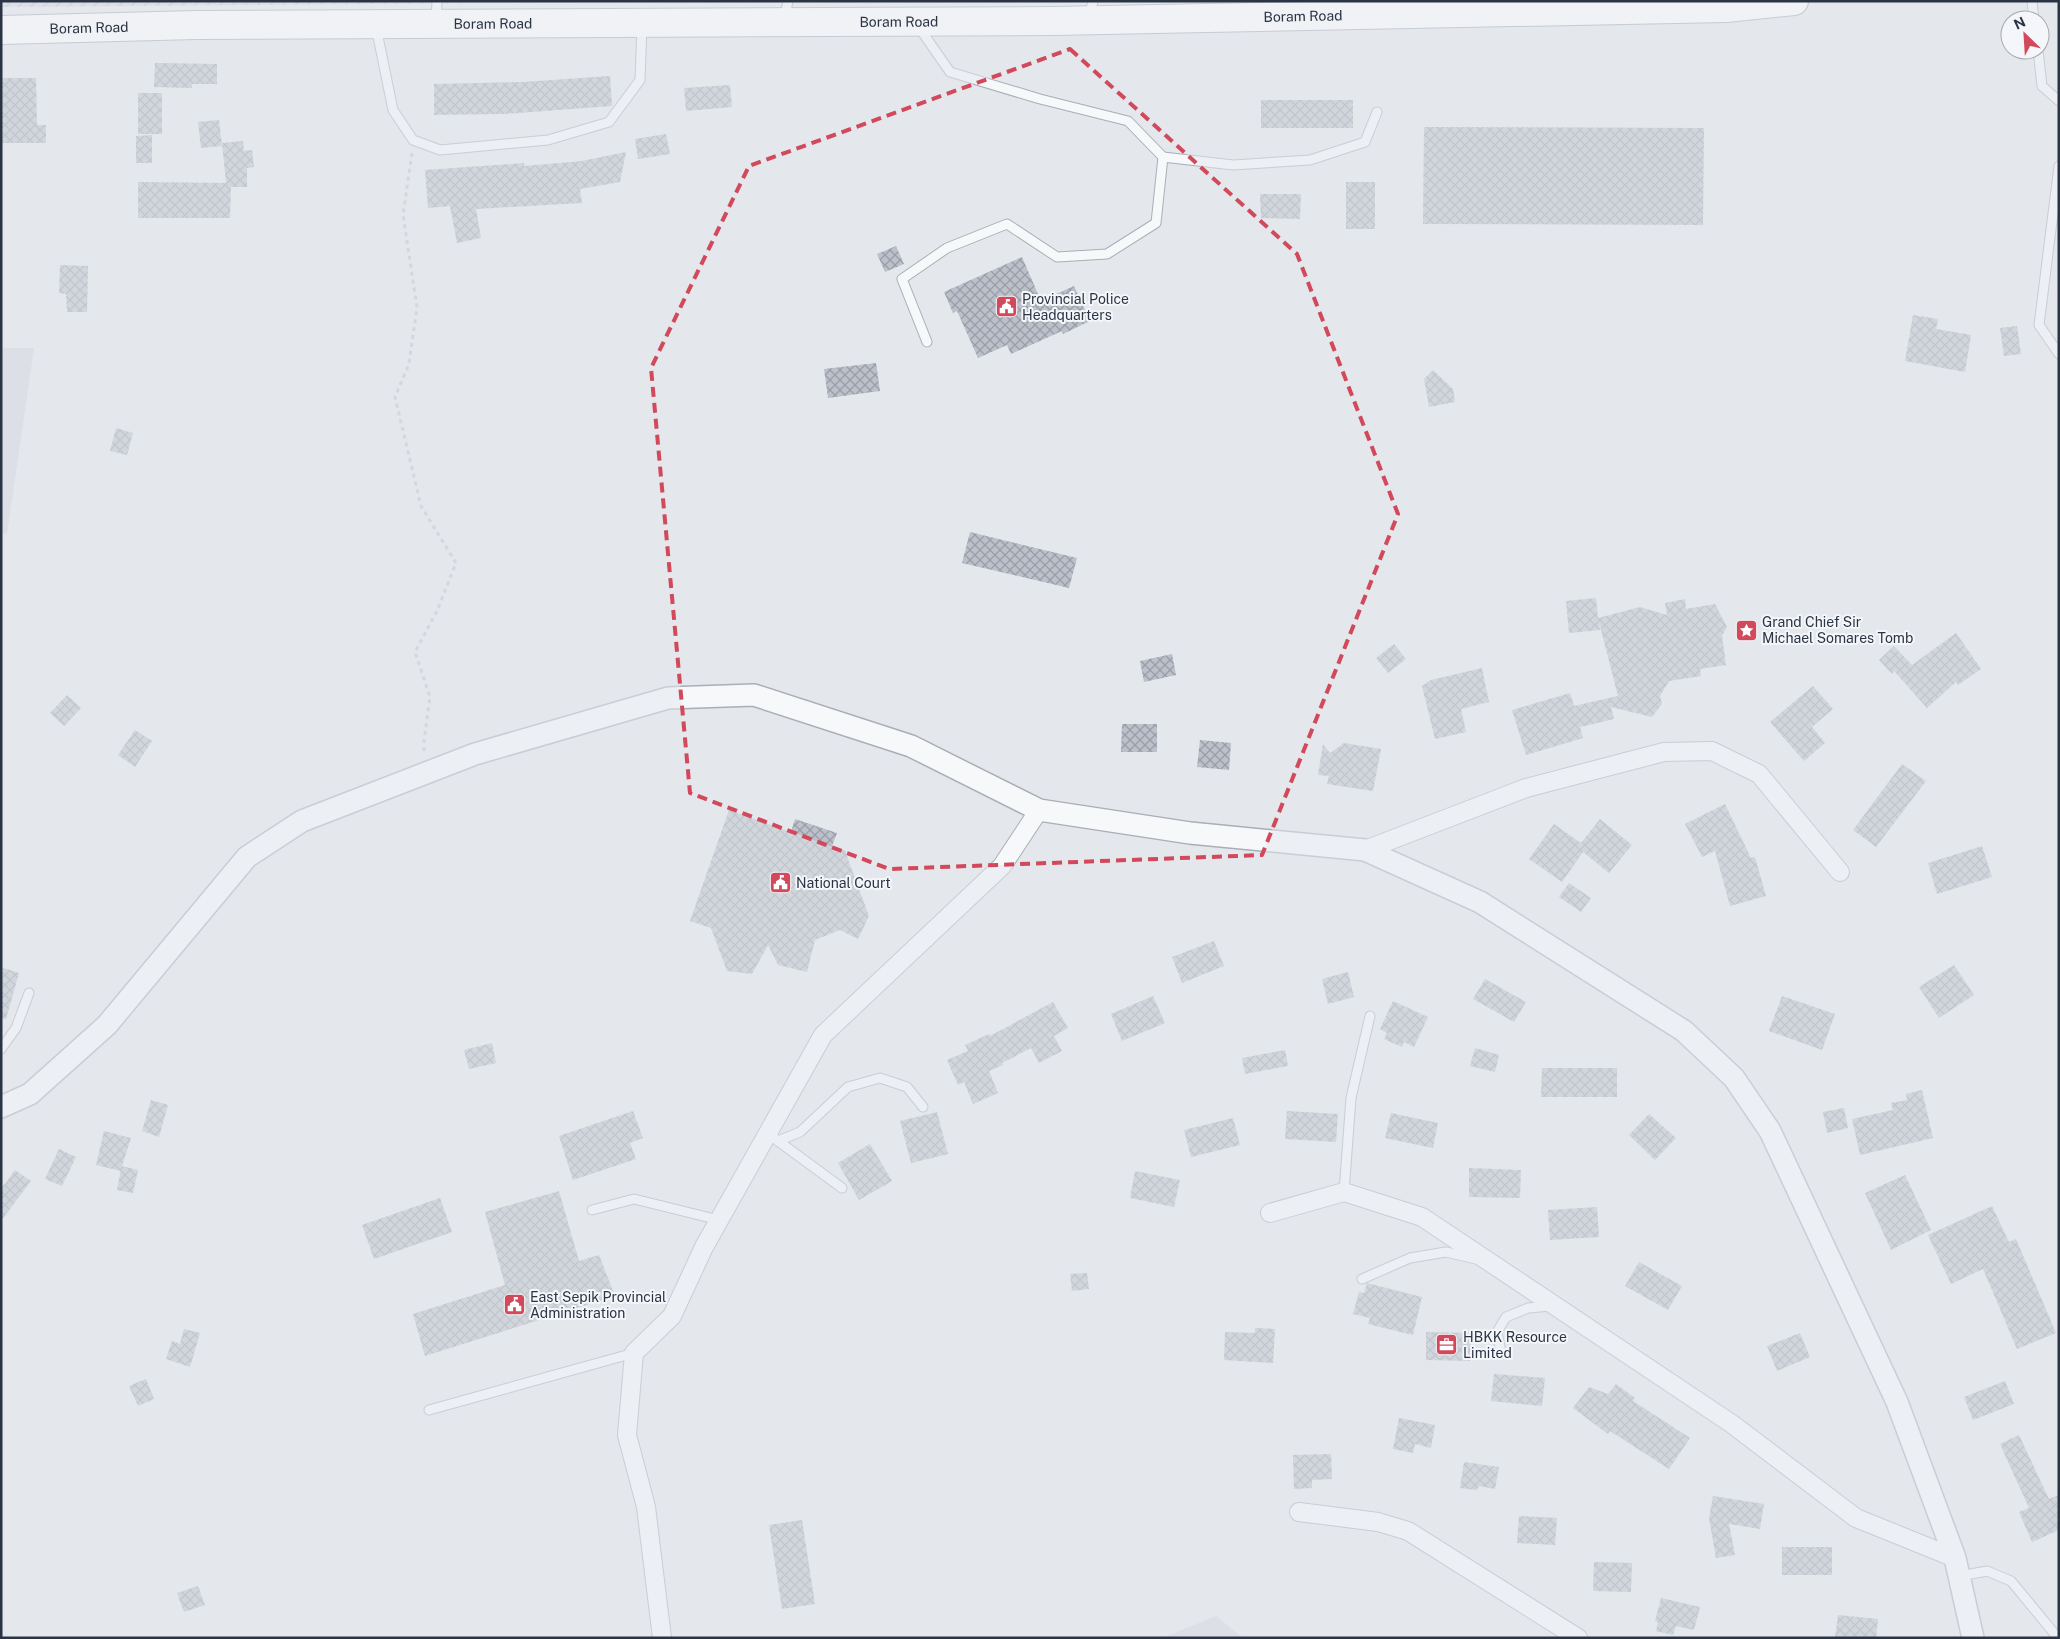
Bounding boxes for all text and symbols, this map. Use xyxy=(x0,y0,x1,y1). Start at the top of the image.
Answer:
street label: Boram Road xyxy=(1263,7,1343,25)
north arrow xyxy=(2000,10,2050,60)
street label: Boram Road xyxy=(859,14,938,30)
text: N xyxy=(2011,14,2028,33)
street label: Boram Road xyxy=(453,15,533,32)
street label: Boram Road xyxy=(49,19,129,37)
place label: Provincial Police Headquarters xyxy=(1022,291,1129,323)
public building icon: Provincial Police Headquarters xyxy=(994,295,1018,319)
place label: Grand Chief Sir Michael Somares Tomb xyxy=(1762,614,1913,646)
place icon: Grand Chief Sir Michael Somares Tomb xyxy=(1734,618,1758,642)
public building icon: National Court xyxy=(768,871,792,895)
place label: National Court xyxy=(796,875,891,891)
place label: East Sepik Provincial Administration xyxy=(530,1289,666,1321)
public building icon: East Sepik Provincial Administration xyxy=(502,1293,526,1317)
place label: HBKK Resource Limited xyxy=(1463,1329,1567,1361)
office icon: HBKK Resource Limited xyxy=(1435,1333,1459,1357)

